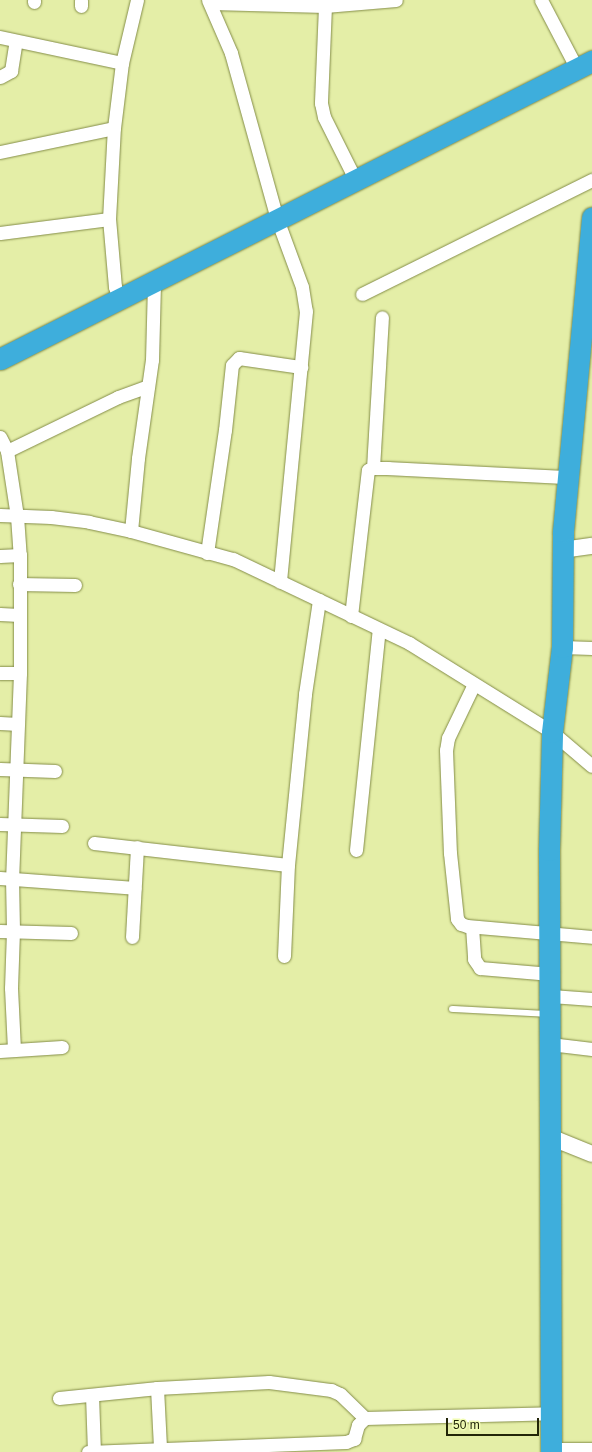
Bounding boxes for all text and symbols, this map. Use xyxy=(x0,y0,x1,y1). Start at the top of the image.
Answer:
scale bar xyxy=(448,1410,541,1436)
text: 50 m xyxy=(453,1418,480,1432)

